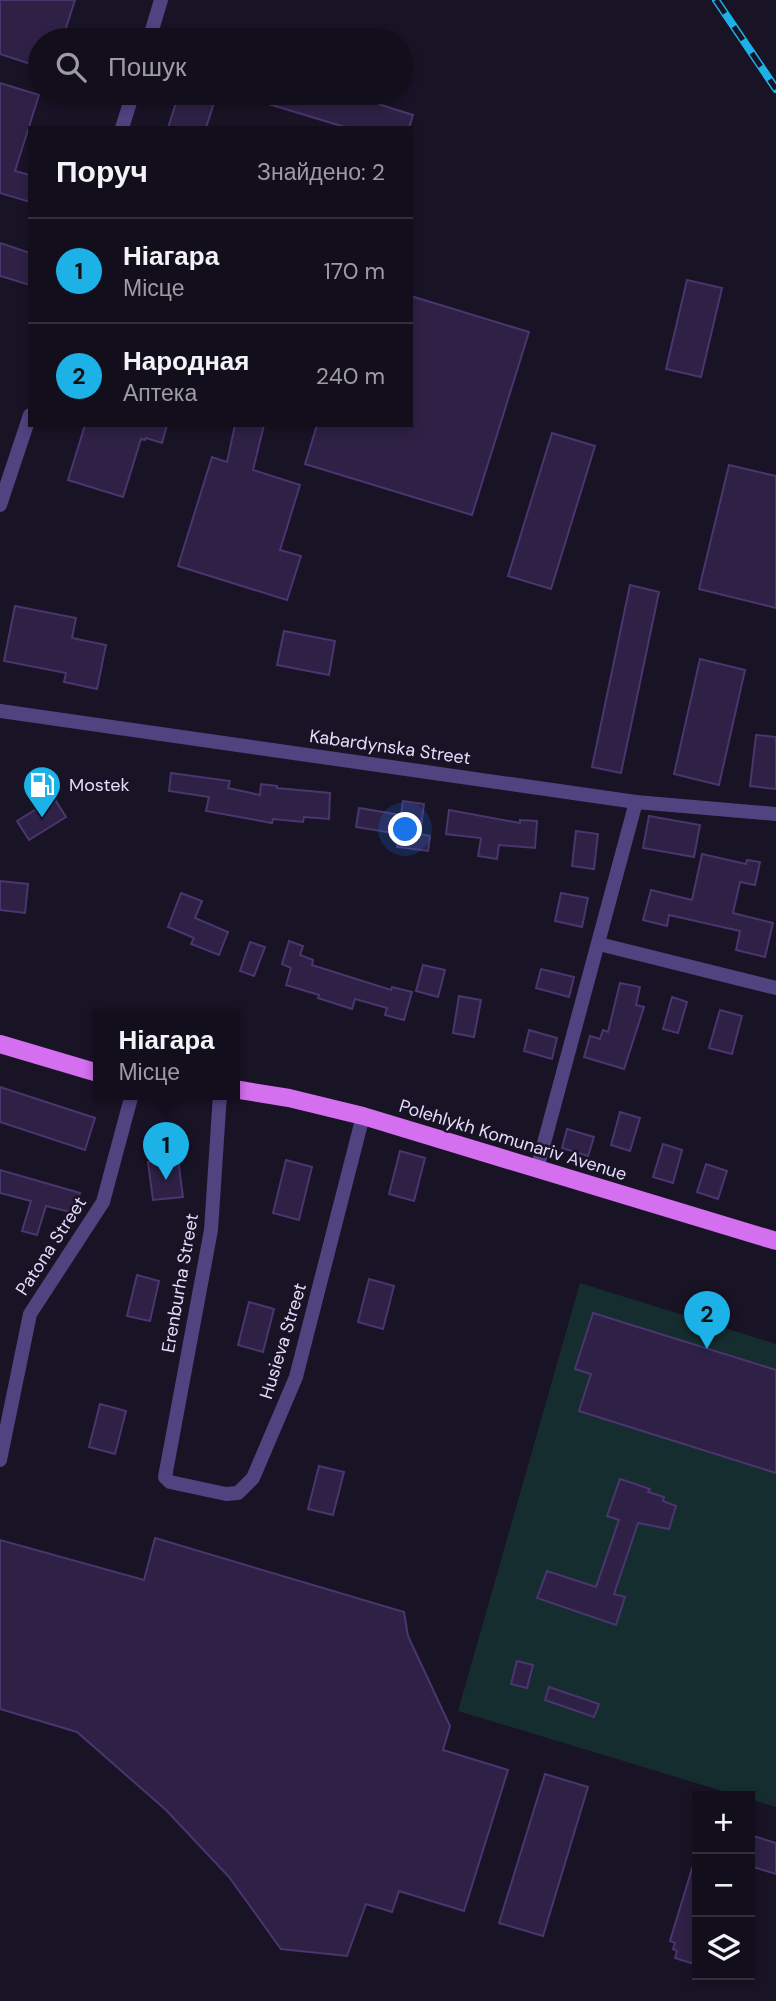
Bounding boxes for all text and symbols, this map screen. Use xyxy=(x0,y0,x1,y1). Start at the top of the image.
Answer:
search box xyxy=(28,28,413,105)
icon: search xyxy=(52,48,90,86)
text: Пошук xyxy=(108,50,186,84)
text: Поруч xyxy=(56,152,148,191)
text: Знайдено: 2 xyxy=(257,157,385,187)
text: Ніагара xyxy=(123,239,219,273)
text: 1 xyxy=(75,256,83,286)
text: 170 m xyxy=(324,256,385,286)
text: Місце xyxy=(123,273,184,303)
text: Народная xyxy=(123,344,250,378)
text: 2 xyxy=(72,361,86,391)
text: 240 m xyxy=(316,361,385,391)
text: Аптека xyxy=(123,378,197,408)
street label: Kabardynska Street xyxy=(308,724,472,770)
fuel station icon: Mostek xyxy=(21,764,63,819)
place label: Mostek xyxy=(69,773,130,797)
your location xyxy=(388,812,422,846)
popup xyxy=(93,1009,240,1100)
text: Ніагара xyxy=(118,1023,215,1057)
text: Місце xyxy=(118,1057,180,1087)
street label: Polehlykh Komunariv Avenue xyxy=(396,1094,630,1186)
pin: 1 xyxy=(143,1122,189,1180)
street label: Patona Street xyxy=(10,1192,92,1300)
street label: Erenburha Street xyxy=(156,1211,204,1355)
street label: Husieva Street xyxy=(254,1280,312,1402)
pin: 2 xyxy=(684,1291,730,1349)
map controls xyxy=(692,1791,755,1980)
button: + xyxy=(692,1791,755,1854)
button: − xyxy=(692,1854,755,1917)
button: layers xyxy=(692,1917,755,1980)

